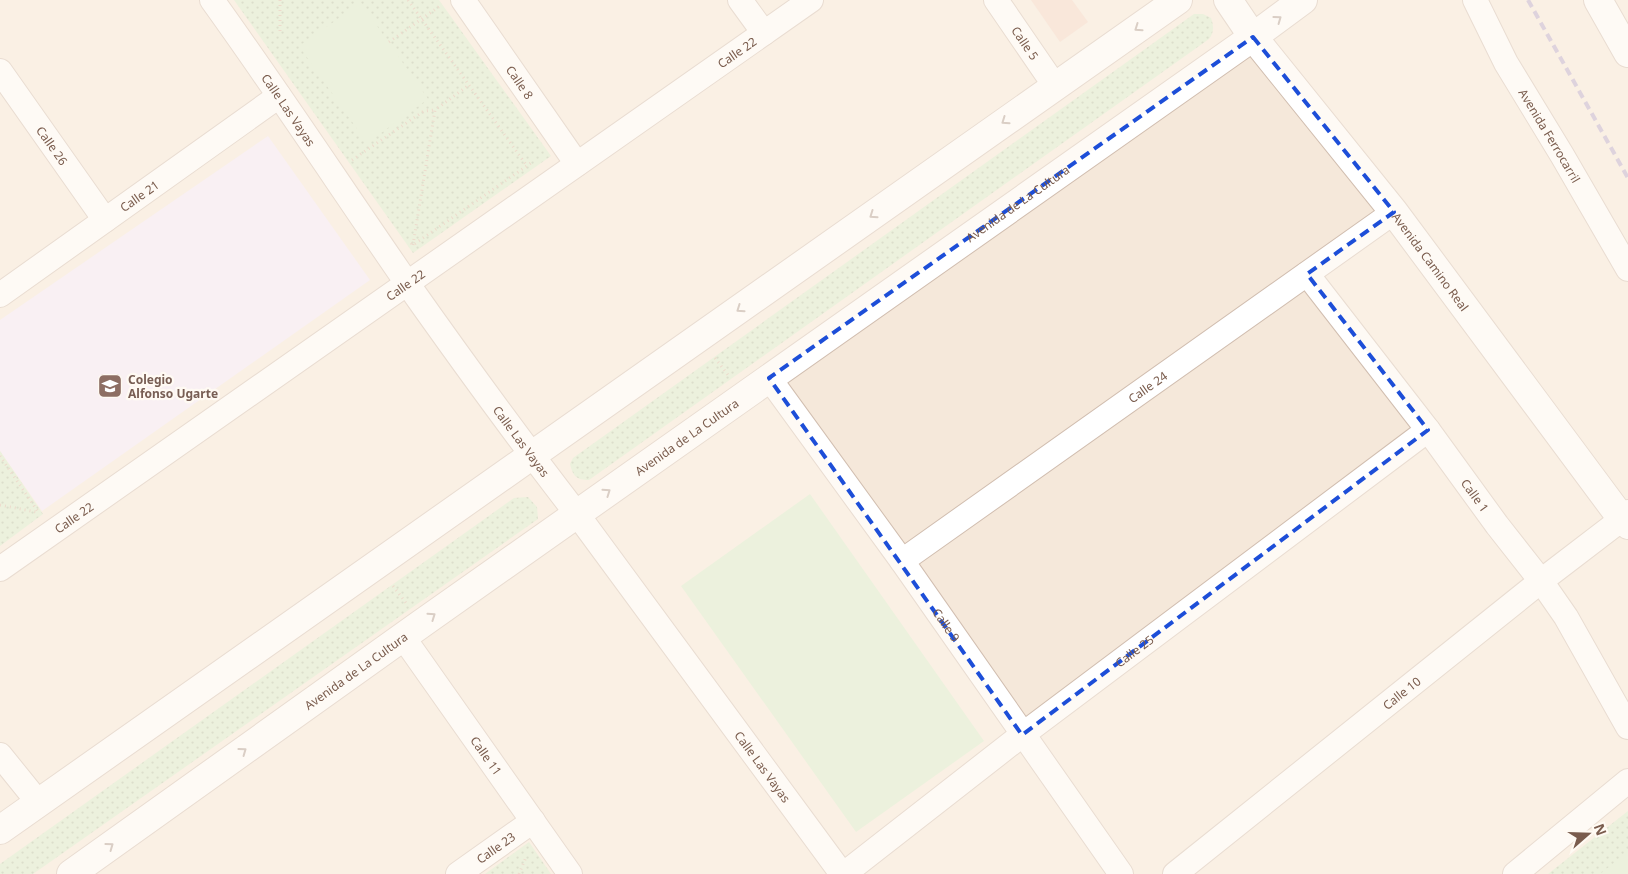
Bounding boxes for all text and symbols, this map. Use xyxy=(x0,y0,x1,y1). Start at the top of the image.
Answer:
one-way arrow xyxy=(1272,16,1281,24)
one-way arrow xyxy=(1134,22,1144,31)
street label: Calle 5 xyxy=(1008,23,1043,63)
street label: Calle 22 xyxy=(714,32,760,72)
street label: Calle 8 xyxy=(502,62,538,102)
street label: Calle Las Vayas xyxy=(258,70,320,150)
street label: Avenida Ferrocarril xyxy=(1515,85,1585,186)
one-way arrow xyxy=(1001,115,1011,124)
street label: Calle 26 xyxy=(33,122,72,168)
street label: Avenida de La Cultura xyxy=(962,161,1073,246)
street label: Calle 21 xyxy=(116,176,162,215)
one-way arrow xyxy=(869,209,878,218)
street label: Avenida Camino Real xyxy=(1388,209,1473,314)
street label: Calle 22 xyxy=(382,265,428,304)
one-way arrow xyxy=(736,303,746,312)
street label: Calle 24 xyxy=(1125,367,1171,407)
place label: Colegio Alfonso Ugarte xyxy=(128,371,218,402)
school or university icon: Colegio Alfonso Ugarte xyxy=(97,373,123,399)
street label: Avenida de La Cultura xyxy=(631,394,742,479)
street label: Calle Las Vayas xyxy=(489,402,554,480)
street label: Calle 1 xyxy=(1458,475,1493,515)
one-way arrow xyxy=(602,489,611,498)
street label: Calle 22 xyxy=(51,498,97,537)
street label: Calle 9 xyxy=(929,605,964,645)
one-way arrow xyxy=(426,613,436,622)
street label: Avenida de La Cultura xyxy=(301,628,411,713)
street label: Calle 25 xyxy=(1111,631,1157,671)
street label: Calle 10 xyxy=(1379,672,1424,713)
street label: Calle Las Vayas xyxy=(731,727,795,806)
street label: Calle 11 xyxy=(467,733,506,778)
one-way arrow xyxy=(237,748,246,757)
north arrow xyxy=(1563,809,1613,859)
text: N xyxy=(1590,821,1612,838)
street label: Calle 23 xyxy=(473,828,519,867)
one-way arrow xyxy=(104,843,114,852)

